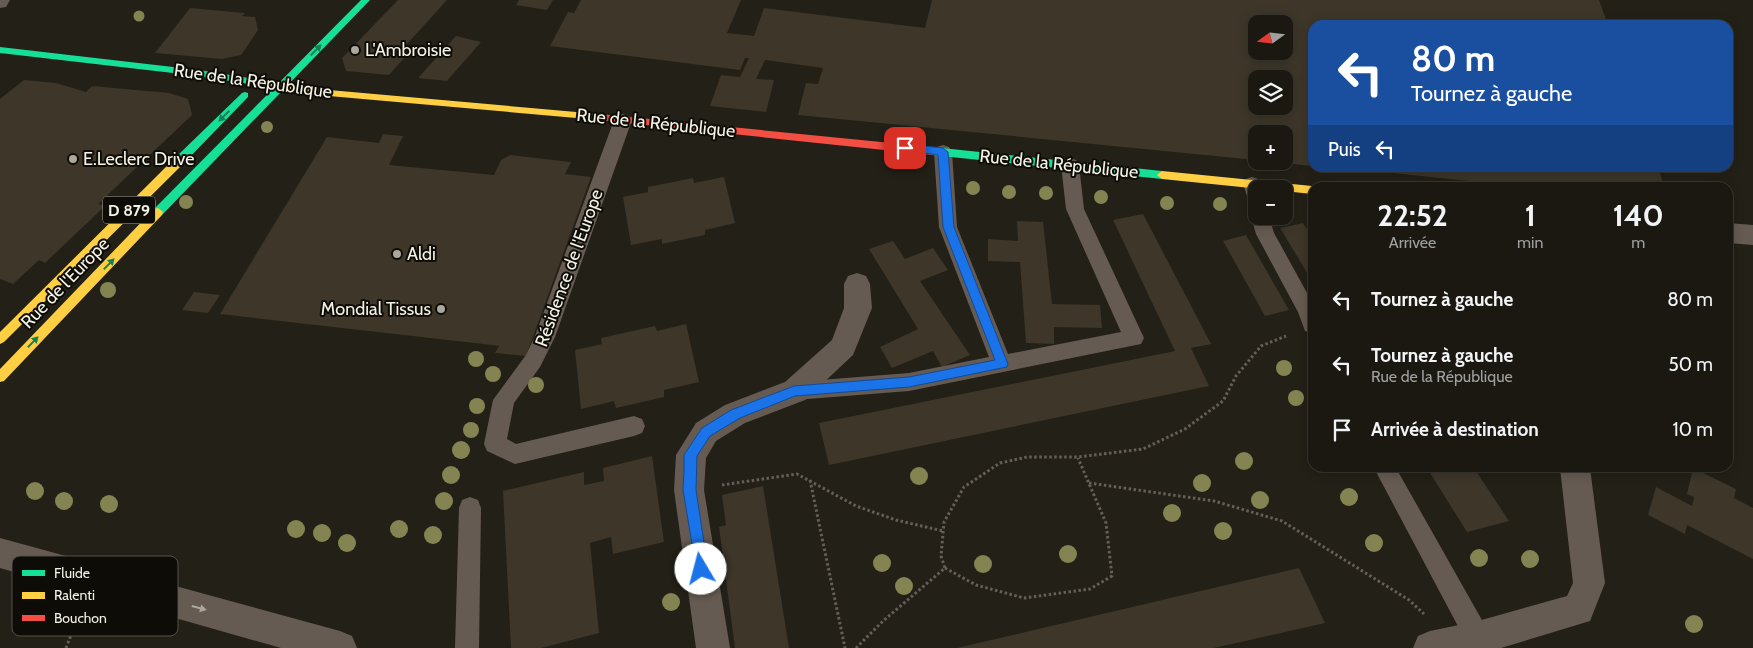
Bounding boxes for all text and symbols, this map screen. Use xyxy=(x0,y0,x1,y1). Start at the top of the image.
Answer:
north arrow xyxy=(1248,15,1292,60)
map controls xyxy=(1248,15,1293,225)
text: 80 m xyxy=(1411,37,1495,80)
place label: L'Ambroisie xyxy=(365,39,451,61)
icon: left xyxy=(1328,40,1393,105)
marker: L'Ambroisie xyxy=(349,44,361,56)
one-way arrow xyxy=(310,45,322,57)
street label: Rue de la République xyxy=(173,59,333,103)
button: layers xyxy=(1248,70,1293,115)
text: Tournez à gauche xyxy=(1411,80,1572,107)
street label: Rue de la République xyxy=(576,104,736,142)
one-way arrow xyxy=(218,110,230,122)
button: + xyxy=(1248,125,1293,170)
pin xyxy=(884,127,926,169)
icon: arrive xyxy=(891,134,919,162)
icon: left xyxy=(1371,135,1399,163)
text: Puis xyxy=(1328,138,1361,161)
street label: Rue de la République xyxy=(979,145,1139,183)
place label: E.Leclerc Drive xyxy=(83,148,194,170)
marker: E.Leclerc Drive xyxy=(67,153,79,165)
button: − xyxy=(1248,180,1293,225)
street label: Résidence de l'Europe xyxy=(530,186,608,350)
road number: D 879 xyxy=(103,196,155,224)
text: 22:52 xyxy=(1377,197,1448,234)
text: 1 xyxy=(1525,197,1536,234)
text: 140 xyxy=(1613,197,1664,234)
street label: Rue de l'Europe xyxy=(16,233,114,333)
text: Arrivée xyxy=(1389,233,1436,252)
text: min xyxy=(1517,233,1543,252)
text: m xyxy=(1631,233,1645,252)
place label: Aldi xyxy=(407,243,436,265)
marker: Aldi xyxy=(391,248,403,260)
one-way arrow xyxy=(103,258,115,270)
icon: left xyxy=(1328,286,1356,314)
text: Tournez à gauche xyxy=(1371,288,1513,311)
text: 80 m xyxy=(1667,288,1713,311)
place label: Mondial Tissus xyxy=(321,298,431,320)
marker: Mondial Tissus xyxy=(435,303,447,315)
one-way arrow xyxy=(27,336,39,348)
text: Tournez à gauche xyxy=(1371,344,1513,367)
icon: left xyxy=(1328,351,1356,379)
text: 50 m xyxy=(1669,353,1713,376)
text: Rue de la République xyxy=(1371,367,1513,386)
icon: arrive xyxy=(1328,416,1356,444)
text: Arrivée à destination xyxy=(1371,418,1539,441)
text: 10 m xyxy=(1673,418,1713,441)
position arrow xyxy=(674,542,726,594)
legend xyxy=(12,556,178,636)
text: Fluide xyxy=(54,564,90,582)
text: Ralenti xyxy=(54,586,95,604)
one-way arrow xyxy=(192,604,207,612)
text: Bouchon xyxy=(54,609,107,627)

